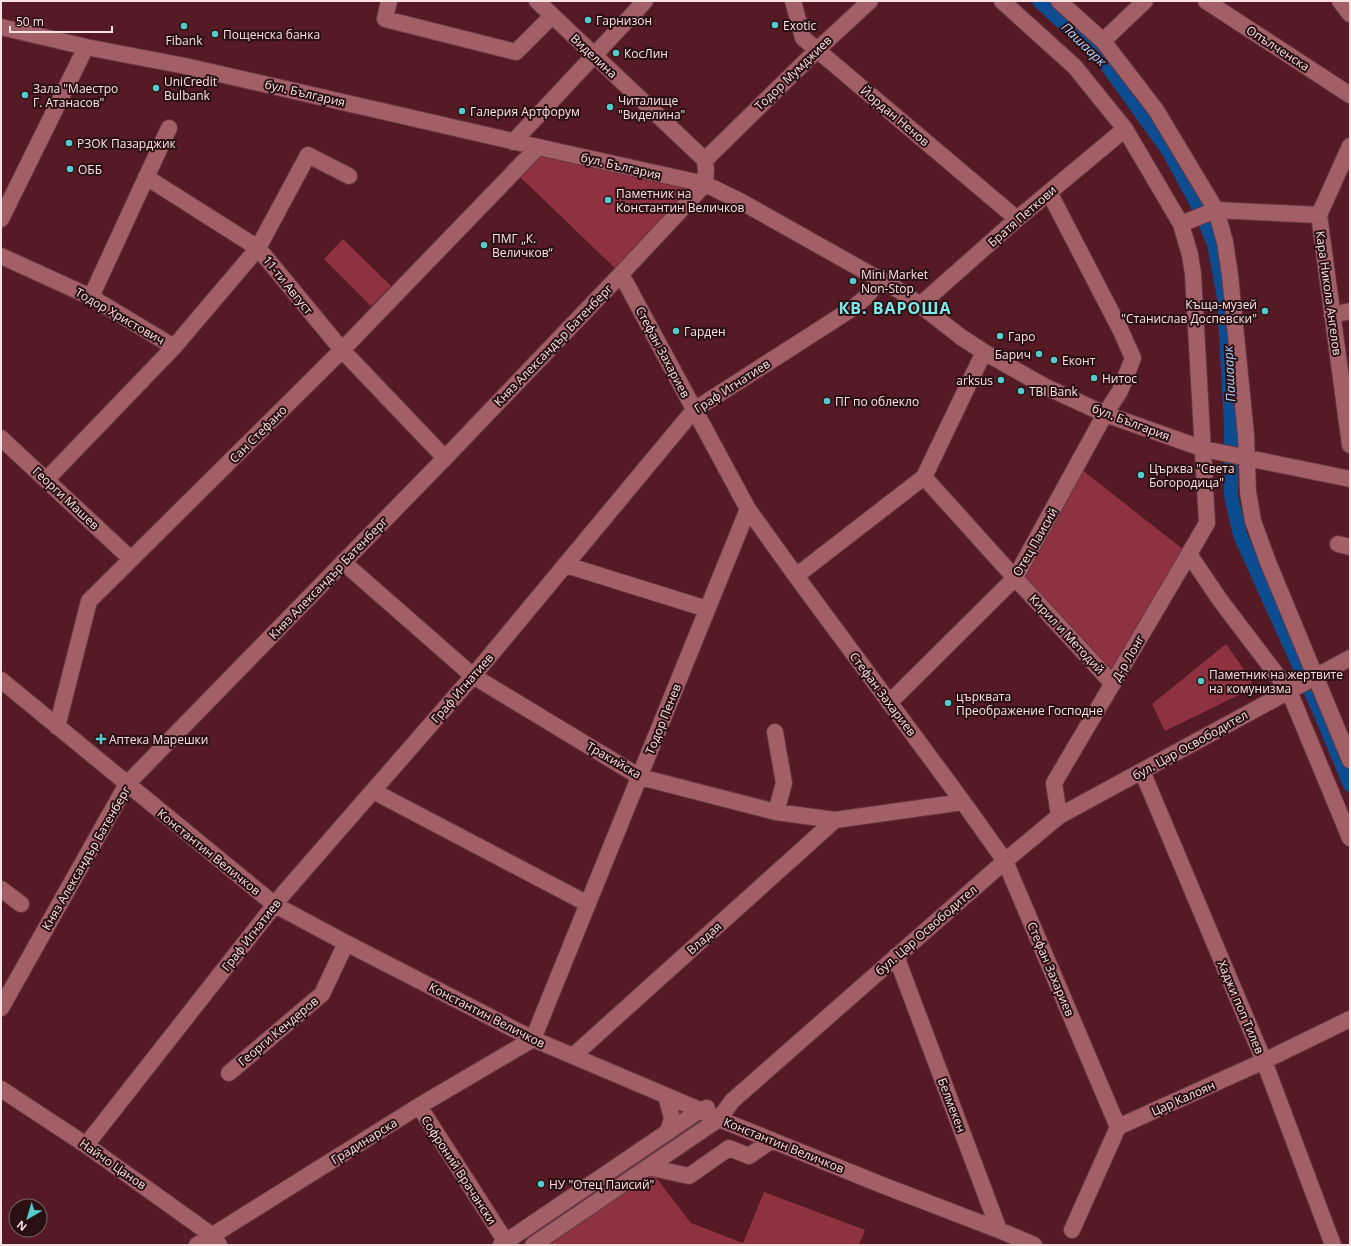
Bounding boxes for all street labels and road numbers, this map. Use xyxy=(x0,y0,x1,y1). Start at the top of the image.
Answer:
street label: Опълченска xyxy=(1243,21,1313,75)
street label: Виделина xyxy=(567,30,621,82)
street label: Тодор Мумджиев xyxy=(751,32,835,114)
street label: бул. България xyxy=(263,75,347,111)
street label: Йордан Ненов xyxy=(857,82,933,150)
street label: бул. България xyxy=(579,148,663,184)
street label: Братя Петкови xyxy=(984,181,1060,251)
street label: Кара Никола Ангелов xyxy=(1312,230,1346,357)
street label: 11-ти Август xyxy=(259,252,317,318)
street label: Княз Александър Батенберг xyxy=(490,280,616,410)
street label: Тодор Христович xyxy=(72,283,168,349)
street label: Стефан Захариев xyxy=(632,303,694,401)
street label: Граф Игнатиев xyxy=(691,355,773,417)
street label: бул. България xyxy=(1090,399,1172,445)
street label: Сан Стефано xyxy=(225,401,291,467)
street label: Георги Машев xyxy=(29,463,103,533)
street label: Отец Паисий xyxy=(1009,505,1061,579)
street label: Княз Александър Батенберг xyxy=(265,513,391,643)
street label: Кирил и Методий xyxy=(1026,590,1108,678)
street label: Д-р Лонг xyxy=(1108,632,1148,684)
street label: Граф Игнатиев xyxy=(427,649,497,727)
street label: Стефан Захариев xyxy=(846,649,920,740)
street label: Тодор Пенев xyxy=(641,681,685,757)
street label: бул. Цар Освободител xyxy=(1129,706,1251,784)
street label: Тракийска xyxy=(583,737,645,783)
street label: Княз Александър Батенберг xyxy=(38,783,134,933)
street label: Константин Величков xyxy=(154,805,264,899)
street label: бул. Цар Освободител xyxy=(872,881,980,979)
street label: Граф Игнатиев xyxy=(217,895,285,975)
street label: Владая xyxy=(683,918,725,958)
street label: Стефан Захариев xyxy=(1023,919,1079,1019)
street label: Хаджи поп Тилев xyxy=(1214,958,1268,1056)
street label: Константин Величков xyxy=(426,978,548,1052)
street label: Георги Кендеров xyxy=(234,992,322,1070)
street label: Белмекен xyxy=(934,1075,970,1135)
street label: Цар Калоян xyxy=(1148,1076,1218,1120)
street label: Софроний Врачански xyxy=(417,1112,501,1228)
street label: Константин Величков xyxy=(721,1113,847,1177)
street label: Градинарска xyxy=(328,1114,400,1168)
street label: Найчо Цанов xyxy=(76,1135,150,1193)

